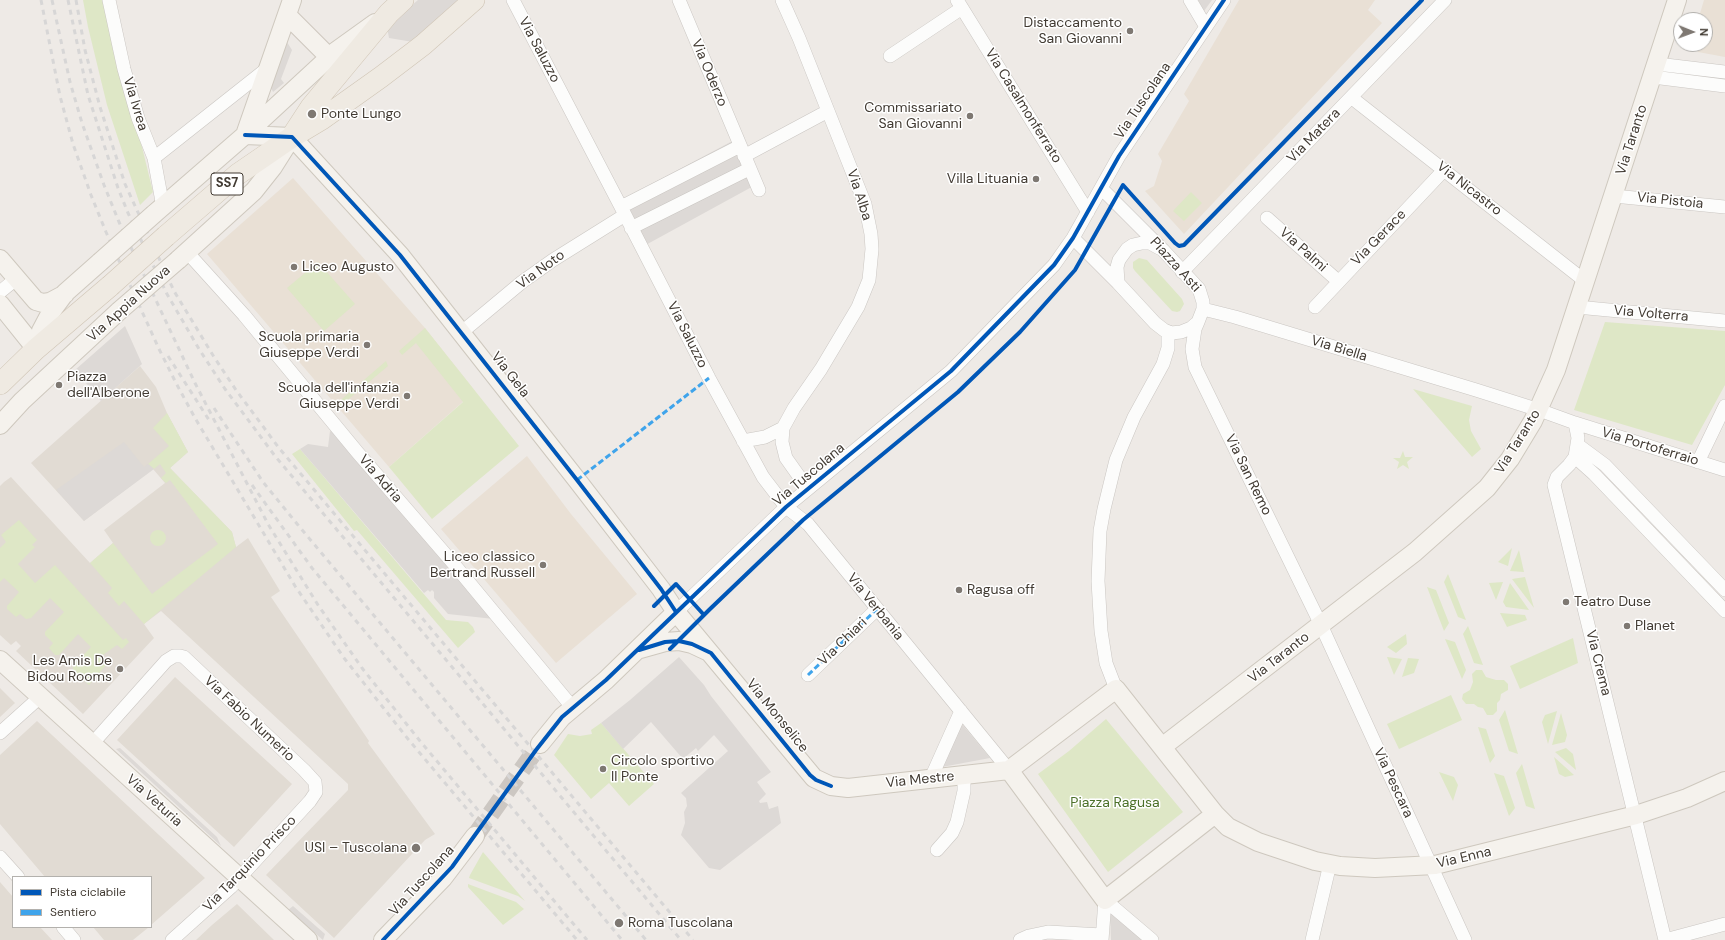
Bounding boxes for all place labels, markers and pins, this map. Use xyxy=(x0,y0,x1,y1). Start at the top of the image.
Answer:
place label: Distaccamento San Giovanni xyxy=(1023,15,1122,48)
marker: Distaccamento San Giovanni xyxy=(1125,26,1135,36)
place label: Commissariato San Giovanni xyxy=(864,100,962,132)
place label: Ponte Lungo xyxy=(321,106,401,122)
marker: Ponte Lungo xyxy=(306,108,318,120)
marker: Commissariato San Giovanni xyxy=(965,111,975,121)
place label: Villa Lituania xyxy=(947,171,1028,187)
marker: Villa Lituania xyxy=(1031,174,1041,184)
place label: Liceo Augusto xyxy=(302,259,394,275)
marker: Liceo Augusto xyxy=(289,262,299,272)
place label: Scuola primaria Giuseppe Verdi xyxy=(259,329,359,362)
marker: Scuola primaria Giuseppe Verdi xyxy=(362,340,372,350)
place label: Piazza dell'Alberone xyxy=(67,369,150,402)
marker: Piazza dell'Alberone xyxy=(54,380,64,390)
place label: Scuola dell'infanzia Giuseppe Verdi xyxy=(278,380,399,412)
marker: Scuola dell'infanzia Giuseppe Verdi xyxy=(402,391,412,401)
place label: Liceo classico Bertrand Russell xyxy=(430,549,535,582)
marker: Liceo classico Bertrand Russell xyxy=(538,560,548,570)
place label: Ragusa off xyxy=(967,582,1035,598)
marker: Ragusa off xyxy=(954,585,964,595)
place label: Teatro Duse xyxy=(1574,594,1651,610)
marker: Teatro Duse xyxy=(1561,597,1571,607)
place label: Planet xyxy=(1635,618,1675,634)
marker: Planet xyxy=(1622,621,1632,631)
place label: Les Amis De Bidou Rooms xyxy=(27,653,112,686)
marker: Les Amis De Bidou Rooms xyxy=(115,664,125,674)
place label: Circolo sportivo Il Ponte xyxy=(611,753,714,786)
marker: Circolo sportivo Il Ponte xyxy=(598,764,608,774)
place label: USI – Tuscolana xyxy=(305,840,407,856)
marker: USI – Tuscolana xyxy=(410,842,422,854)
place label: Roma Tuscolana xyxy=(628,915,733,931)
marker: Roma Tuscolana xyxy=(613,917,625,929)

